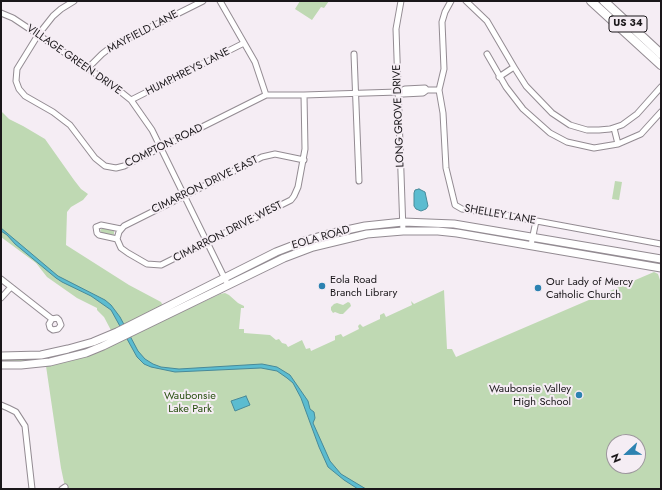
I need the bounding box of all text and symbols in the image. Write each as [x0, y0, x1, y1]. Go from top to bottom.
street label: MAYFIELD LANE [105, 8, 181, 56]
road number: US 34 [609, 16, 647, 32]
street label: VILLAGE GREEN DRIVE [24, 22, 124, 98]
street label: HUMPHREYS LANE [144, 45, 232, 99]
street label: LONG GROVE DRIVE [391, 64, 407, 168]
street label: COMPTON ROAD [123, 121, 205, 171]
street label: CIMARRON DRIVE EAST [150, 154, 260, 216]
street label: CIMARRON DRIVE WEST [171, 199, 285, 265]
street label: SHELLEY LANE [463, 202, 537, 228]
street label: EOLA ROAD [290, 223, 352, 253]
place label: Eola Road Branch Library [330, 273, 397, 299]
place label: Our Lady of Mercy Catholic Church [546, 275, 633, 301]
marker: Eola Road Branch Library [317, 281, 327, 291]
marker: Our Lady of Mercy Catholic Church [533, 283, 543, 293]
place label: Waubonsie Valley High School [489, 382, 571, 408]
park label: Waubonsie Lake Park [164, 389, 216, 415]
marker: Waubonsie Valley High School [574, 390, 584, 400]
north arrow [606, 434, 646, 474]
text: N [607, 451, 625, 465]

